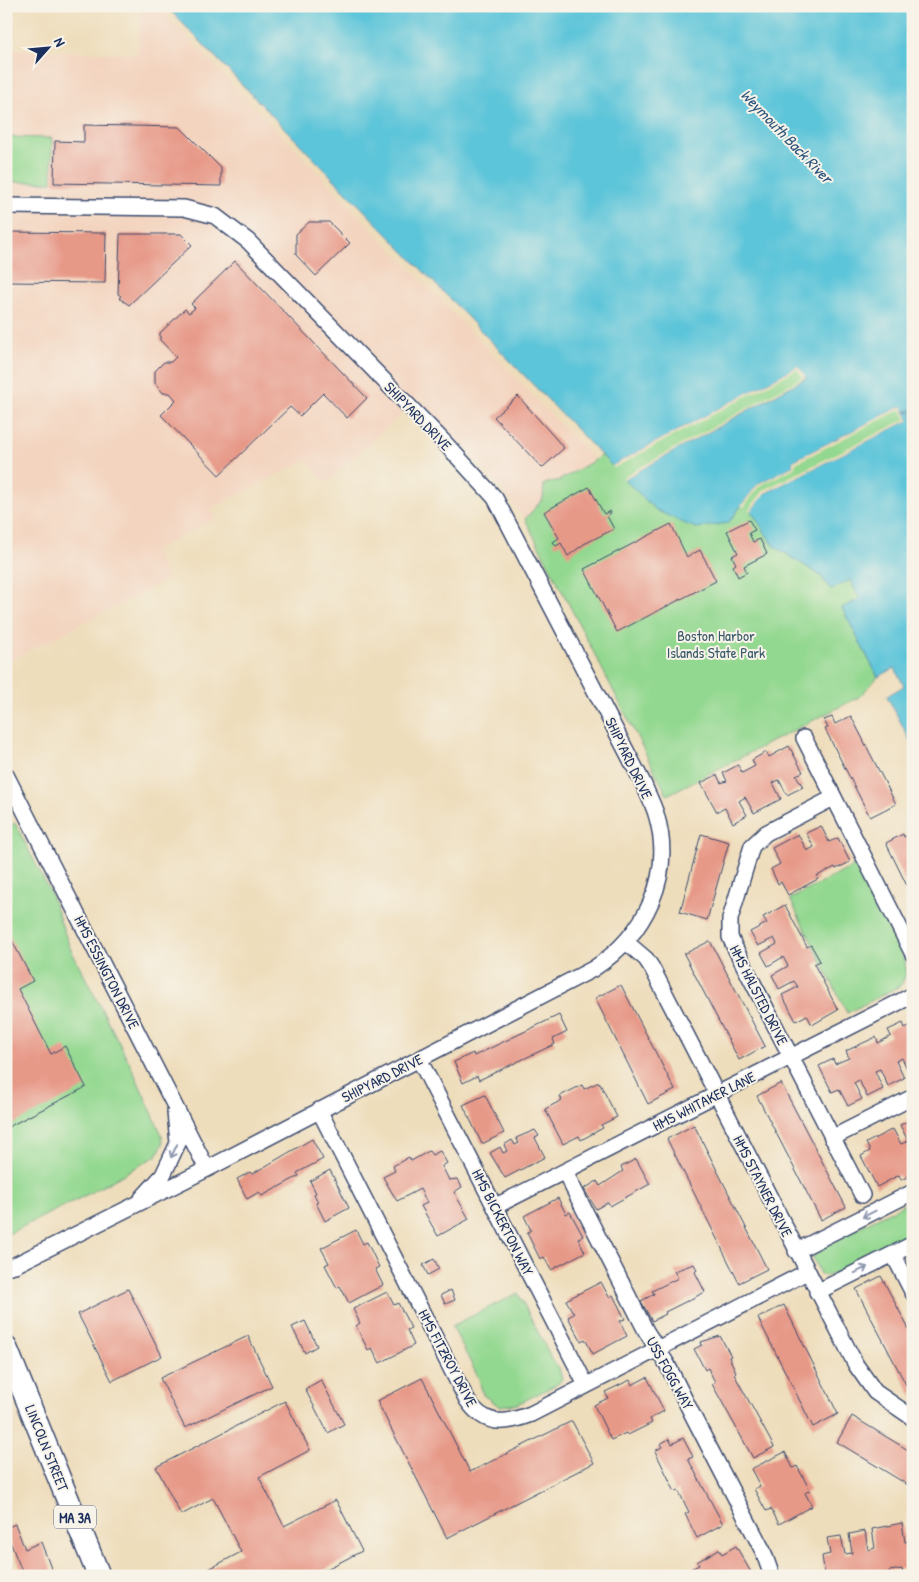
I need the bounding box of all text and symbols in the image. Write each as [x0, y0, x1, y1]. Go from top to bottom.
north arrow [22, 22, 72, 72]
text: N [50, 34, 70, 50]
water label: Weymouth Back River [736, 84, 839, 189]
street label: SHIPYARD DRIVE [380, 377, 457, 455]
park label: Boston Harbor Islands State Park [667, 625, 765, 663]
street label: SHIPYARD DRIVE [600, 714, 658, 803]
street label: HMS ESSINGTON DRIVE [69, 912, 145, 1033]
street label: HMS HALSTED DRIVE [725, 941, 793, 1049]
street label: SHIPYARD DRIVE [338, 1048, 427, 1107]
street label: HMS WHITAKER LANE [649, 1066, 759, 1136]
street label: HMS STAYNER DRIVE [728, 1132, 798, 1241]
one-way arrow [169, 1143, 178, 1158]
street label: HMS BICKERTON WAY [467, 1165, 539, 1279]
one-way arrow [862, 1210, 877, 1219]
one-way arrow [853, 1265, 868, 1275]
street label: HMS FITZROY DRIVE [413, 1305, 483, 1411]
street label: USS FOGG WAY [641, 1333, 699, 1414]
street label: LINCOLN STREET [20, 1402, 74, 1495]
road number: MA 3A [54, 1505, 96, 1528]

